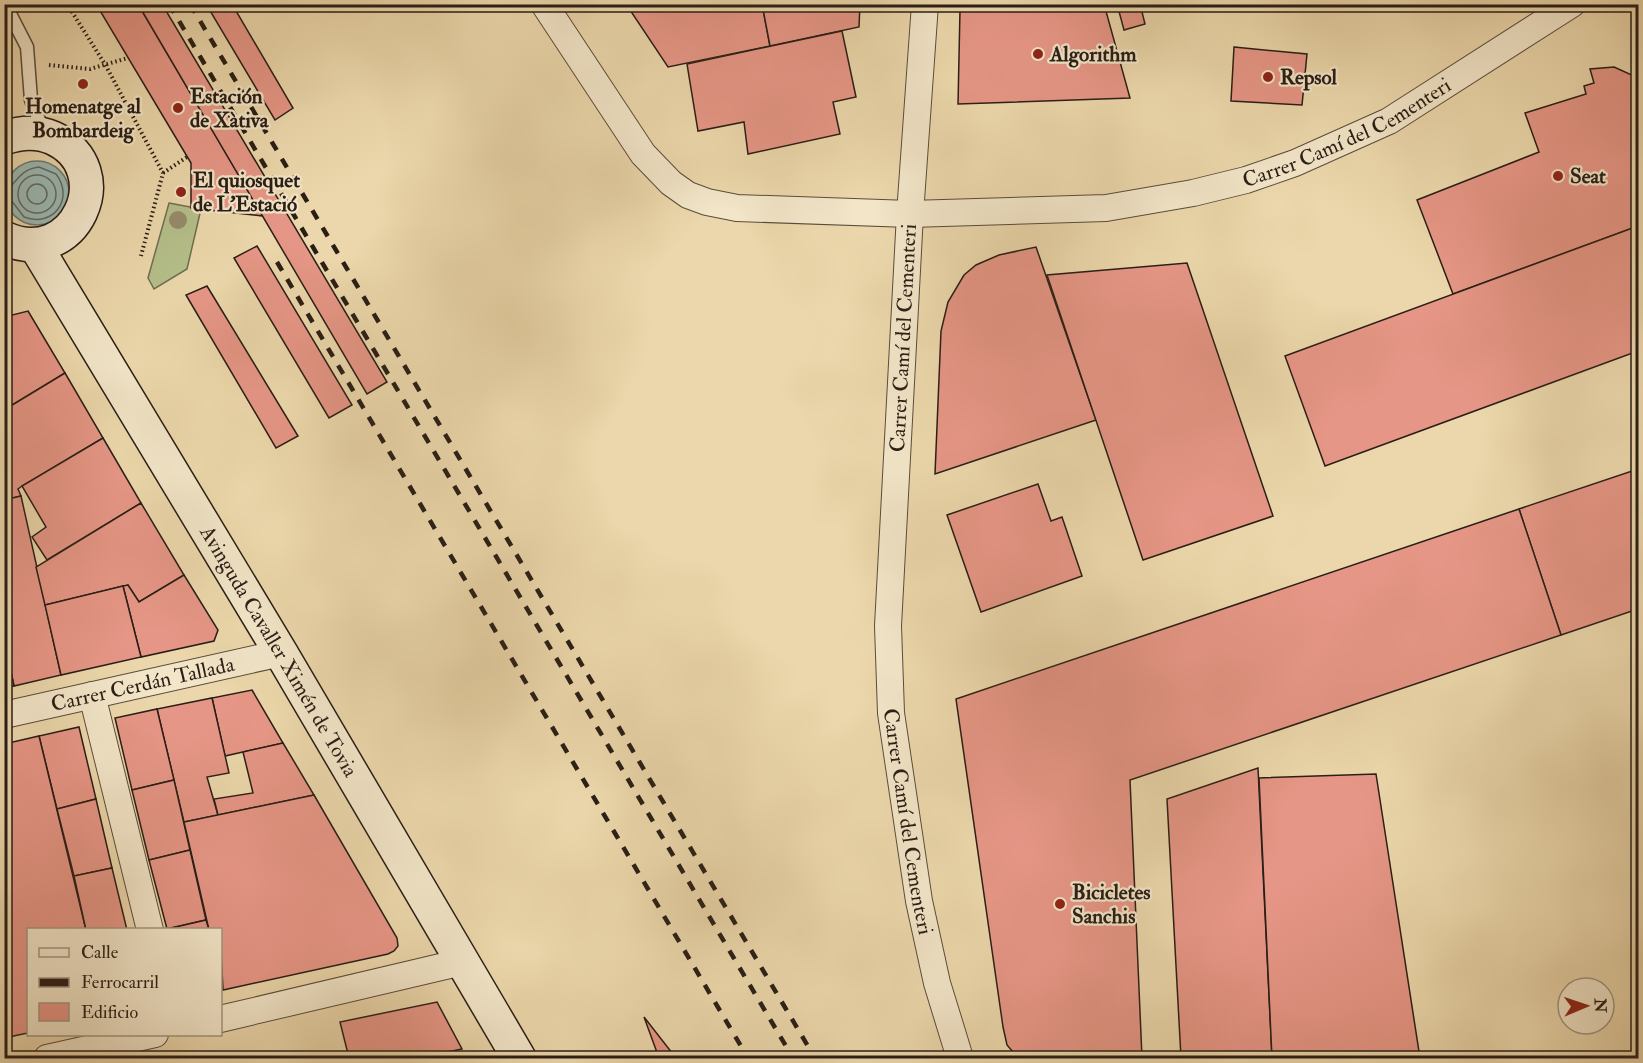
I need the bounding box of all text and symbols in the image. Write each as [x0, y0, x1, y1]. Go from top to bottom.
place label: Algorithm [1049, 41, 1137, 68]
marker: Algorithm [1031, 47, 1045, 61]
place label: Repsol [1280, 64, 1337, 91]
marker: Repsol [1261, 70, 1275, 84]
street label: Carrer Camí del Cementeri [1239, 72, 1457, 194]
marker: Homenatge al Bombardeig [76, 77, 90, 91]
place label: Estación de Xàtiva [190, 83, 270, 134]
place label: Homenatge al Bombardeig [25, 93, 142, 144]
marker: Estación de Xàtiva [171, 101, 185, 115]
place label: Seat [1570, 163, 1606, 190]
place label: El quiosquet de L'Estació [193, 167, 300, 218]
marker: Seat [1551, 169, 1565, 183]
marker: El quiosquet de L'Estació [174, 185, 188, 199]
street label: Carrer Camí del Cementeri [884, 223, 923, 453]
street label: Avinguda Cavaller Ximén de Tovia [193, 520, 364, 782]
street label: Carrer Cerdán Tallada [48, 651, 237, 718]
street label: Carrer Camí del Cementeri [876, 707, 939, 938]
place label: Bicicletes Sanchis [1072, 879, 1150, 930]
marker: Bicicletes Sanchis [1053, 897, 1067, 911]
legend [27, 928, 222, 1036]
text: Calle [81, 941, 119, 964]
text: Ferrocarril [81, 971, 159, 994]
north arrow [1556, 976, 1616, 1036]
text: N [1590, 997, 1610, 1014]
text: Edificio [81, 1001, 138, 1024]

